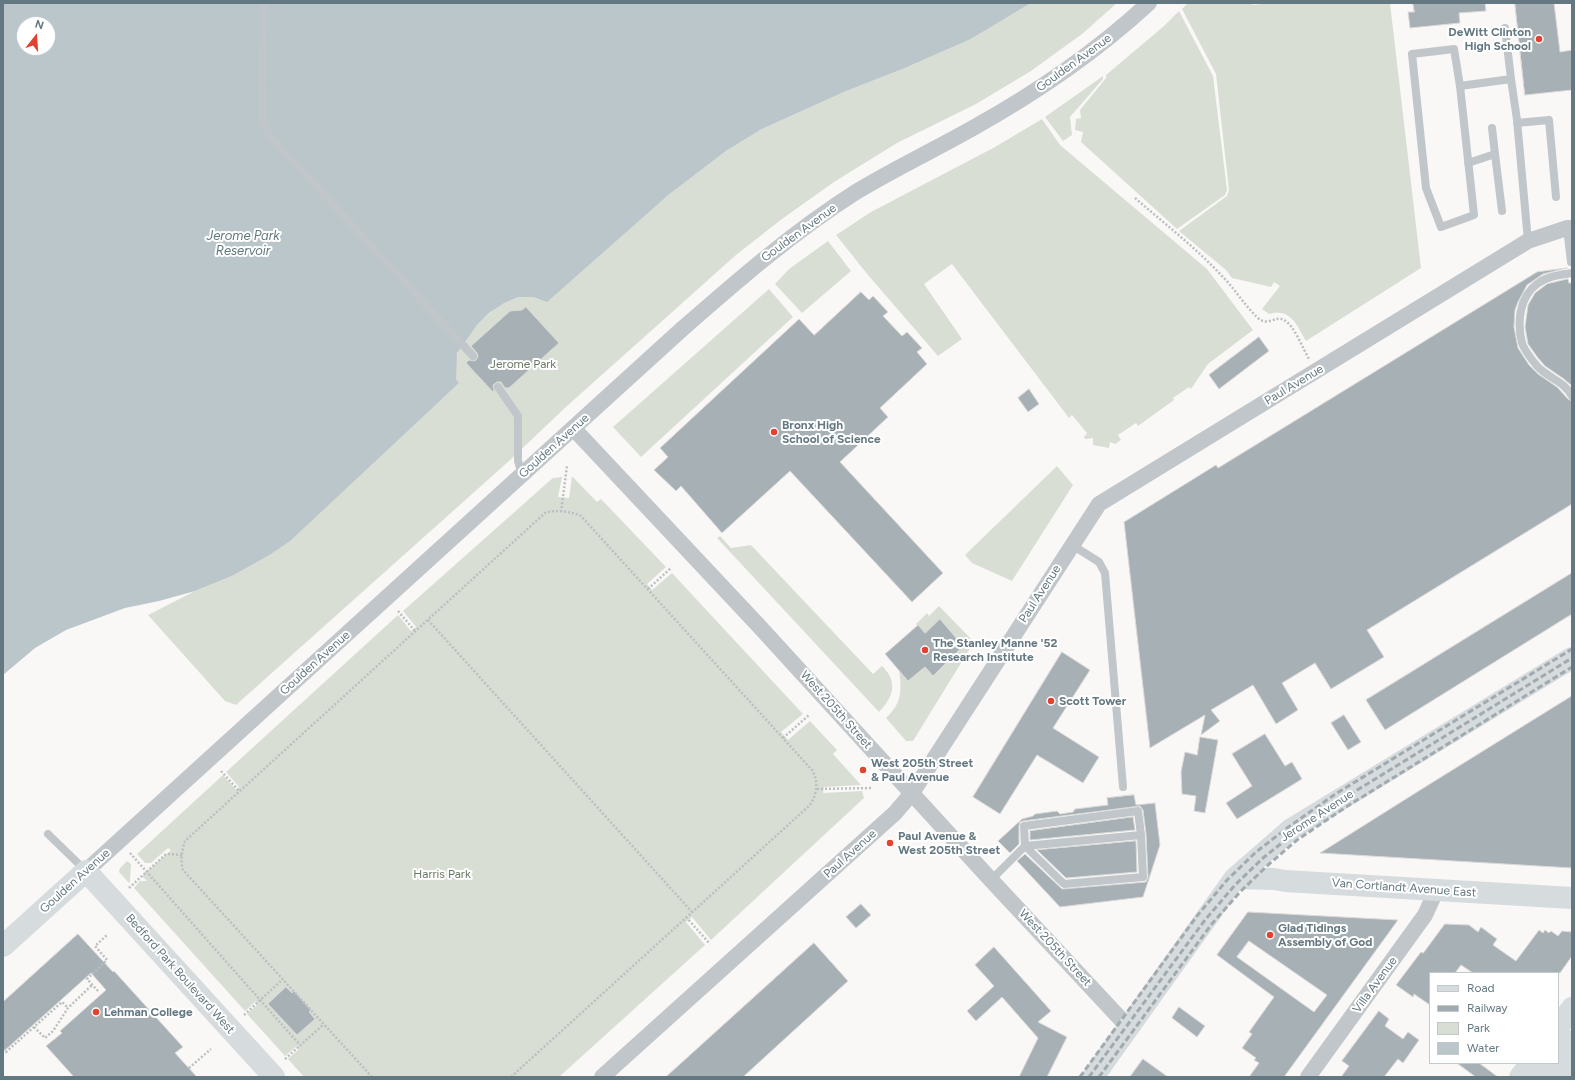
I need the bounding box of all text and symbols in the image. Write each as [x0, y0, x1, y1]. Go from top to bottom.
north arrow [16, 16, 56, 56]
text: N [33, 18, 45, 32]
place label: DeWitt Clinton High School [1448, 25, 1531, 53]
street label: Goulden Avenue [1034, 31, 1114, 95]
marker: DeWitt Clinton High School [1534, 34, 1544, 44]
street label: Goulden Avenue [759, 201, 839, 265]
water label: Jerome Park Reservoir [207, 228, 279, 259]
park label: Jerome Park [490, 357, 556, 371]
street label: Paul Avenue [1262, 362, 1326, 408]
street label: Goulden Avenue [516, 411, 592, 481]
place label: Bronx High School of Science [782, 418, 881, 446]
marker: Bronx High School of Science [769, 427, 779, 437]
street label: Paul Avenue [1016, 562, 1064, 626]
street label: Goulden Avenue [277, 628, 353, 698]
place label: The Stanley Manne '52 Research Institute [933, 636, 1057, 664]
marker: The Stanley Manne '52 Research Institute [920, 645, 930, 655]
street label: West 205th Street [797, 668, 875, 752]
place label: Scott Tower [1059, 694, 1126, 708]
marker: Scott Tower [1046, 696, 1056, 706]
place label: West 205th Street & Paul Avenue [871, 756, 973, 784]
marker: West 205th Street & Paul Avenue [858, 765, 868, 775]
street label: Jerome Avenue [1278, 787, 1356, 845]
street label: Paul Avenue [821, 827, 879, 881]
place label: Paul Avenue & West 205th Street [898, 829, 1000, 857]
marker: Paul Avenue & West 205th Street [885, 838, 895, 848]
street label: Goulden Avenue [37, 846, 113, 916]
park label: Harris Park [413, 867, 471, 881]
street label: Van Cortlandt Avenue East [1331, 876, 1477, 900]
street label: West 205th Street [1016, 907, 1094, 989]
street label: Bedford Park Boulevard West [122, 911, 238, 1037]
place label: Glad Tidings Assembly of God [1278, 921, 1372, 949]
marker: Glad Tidings Assembly of God [1265, 930, 1275, 940]
street label: Villa Avenue [1350, 954, 1400, 1016]
legend [1429, 972, 1559, 1064]
text: Road [1467, 981, 1495, 995]
text: Railway [1467, 1001, 1508, 1015]
place label: Lehman College [104, 1005, 193, 1019]
marker: Lehman College [91, 1007, 101, 1017]
text: Park [1467, 1021, 1490, 1035]
text: Water [1467, 1041, 1499, 1055]

